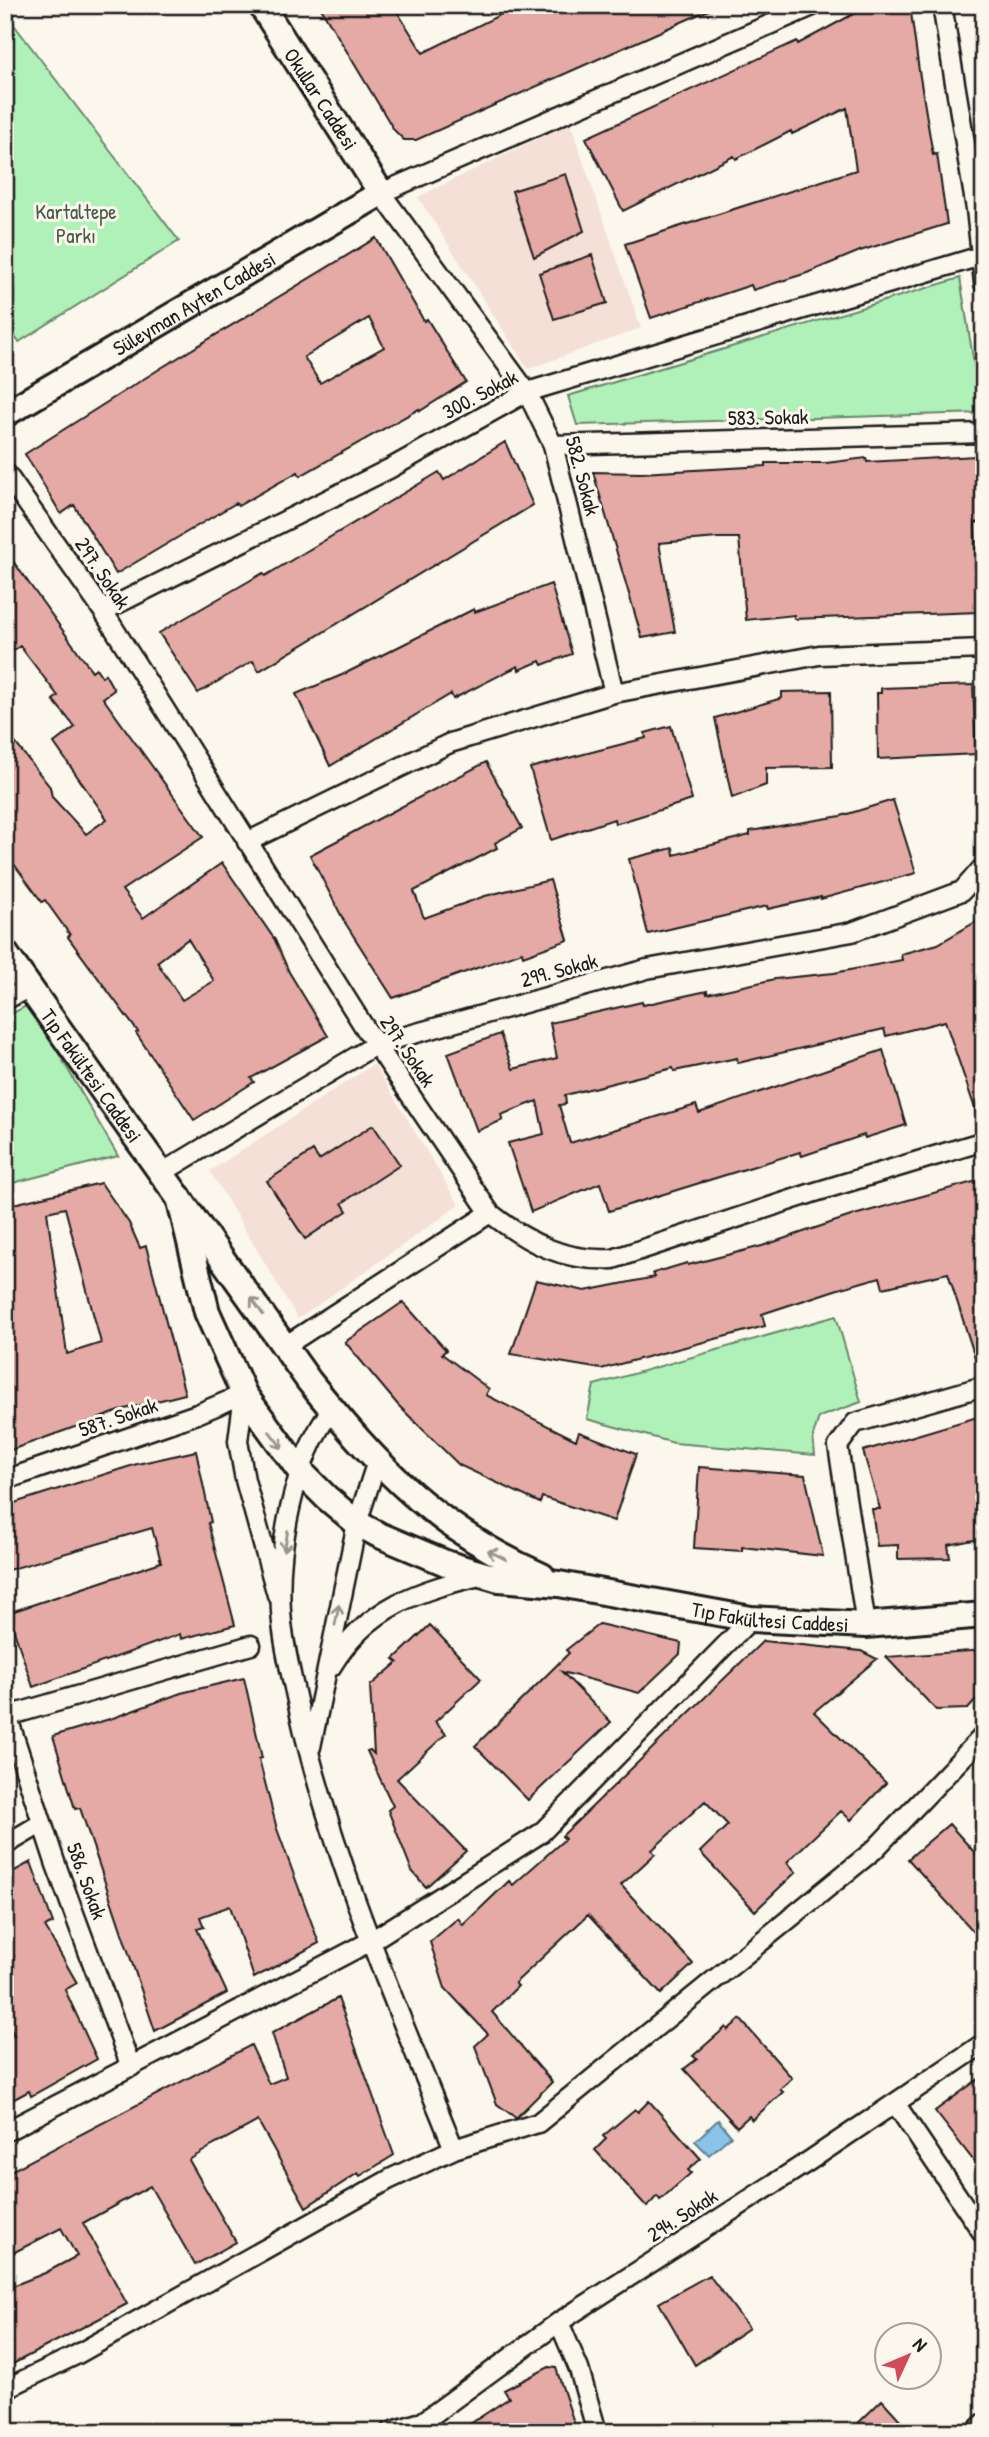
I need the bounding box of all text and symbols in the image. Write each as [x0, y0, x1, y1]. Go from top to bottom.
street label: Okullar Caddesi [277, 42, 365, 156]
park label: Kartaltepe Parkı [35, 197, 117, 250]
street label: Süleyman Ayten Caddesi [107, 244, 281, 362]
street label: 300. Sokak [437, 362, 523, 426]
street label: 583. Sokak [728, 402, 809, 432]
street label: 582. Sokak [559, 433, 608, 519]
street label: 297. Sokak [68, 531, 138, 615]
street label: 299. Sokak [517, 946, 601, 994]
street label: Tıp Fakültesi Caddesi [34, 1003, 149, 1148]
street label: 297. Sokak [373, 1009, 443, 1093]
one-way arrow [249, 1298, 264, 1316]
street label: 587. Sokak [75, 1390, 161, 1444]
one-way arrow [268, 1431, 283, 1449]
one-way arrow [279, 1529, 293, 1552]
one-way arrow [488, 1548, 508, 1562]
street label: Tıp Fakültesi Caddesi [689, 1594, 849, 1639]
one-way arrow [331, 1604, 344, 1627]
street label: 586. Sokak [60, 1839, 114, 1924]
street label: 294. Sokak [641, 2181, 723, 2249]
north arrow [874, 2322, 944, 2392]
text: N [907, 2332, 933, 2357]

